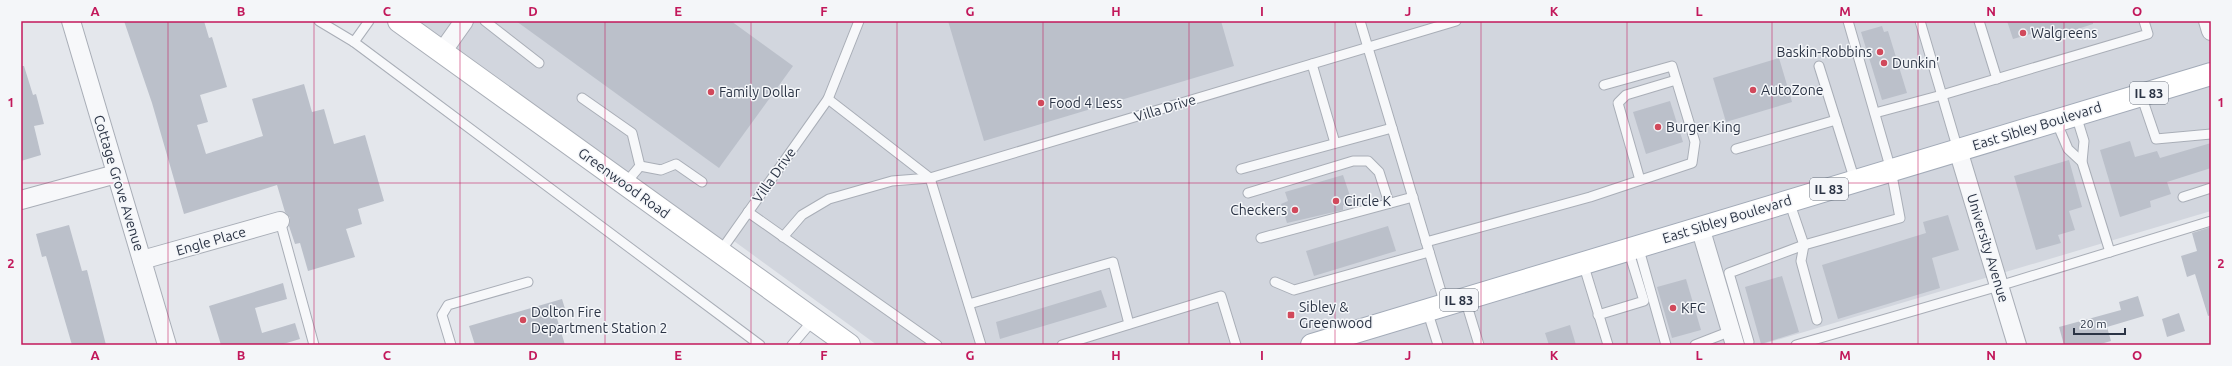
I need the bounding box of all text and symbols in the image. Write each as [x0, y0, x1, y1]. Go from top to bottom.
text: A [90, 4, 100, 18]
text: B [237, 4, 246, 18]
text: C [383, 4, 392, 18]
text: D [528, 4, 538, 18]
text: E [674, 4, 682, 18]
text: F [820, 4, 828, 18]
text: G [966, 4, 975, 18]
text: H [1111, 4, 1121, 18]
text: I [1260, 4, 1264, 18]
text: J [1405, 4, 1411, 18]
text: K [1550, 4, 1559, 18]
text: L [1695, 4, 1703, 18]
text: M [1839, 4, 1851, 18]
text: N [1986, 4, 1996, 18]
text: O [2132, 4, 2142, 18]
place label: Walgreens [2031, 25, 2097, 41]
marker: Walgreens [2018, 28, 2028, 38]
place label: Baskin-Robbins [1777, 44, 1872, 60]
marker: Baskin-Robbins [1875, 47, 1885, 57]
place label: Dunkin' [1892, 55, 1939, 71]
marker: Dunkin' [1879, 58, 1889, 68]
place label: AutoZone [1761, 82, 1823, 98]
road number: IL 83 [2130, 82, 2168, 104]
place label: Family Dollar [719, 84, 801, 100]
marker: AutoZone [1748, 85, 1758, 95]
marker: Family Dollar [706, 87, 716, 97]
street label: Villa Drive [1132, 91, 1198, 125]
text: 1 [7, 95, 15, 109]
place label: Food 4 Less [1049, 95, 1122, 111]
text: 1 [2217, 95, 2225, 109]
marker: Food 4 Less [1036, 98, 1046, 108]
street label: East Sibley Boulevard [1971, 99, 2103, 153]
street label: Cottage Grove Avenue [91, 113, 147, 253]
place label: Burger King [1666, 119, 1741, 135]
marker: Burger King [1653, 122, 1663, 132]
street label: Villa Drive [749, 144, 799, 206]
street label: Greenwood Road [575, 145, 673, 221]
road number: IL 83 [1810, 178, 1848, 200]
street label: East Sibley Boulevard [1661, 192, 1793, 246]
street label: University Avenue [1964, 192, 2012, 304]
place label: Circle K [1344, 193, 1391, 209]
marker: Circle K [1331, 196, 1341, 206]
place label: Checkers [1230, 202, 1287, 218]
marker: Checkers [1290, 205, 1300, 215]
street label: Engle Place [174, 223, 248, 259]
text: 2 [7, 256, 15, 270]
text: 2 [2217, 256, 2225, 270]
road number: IL 83 [1440, 289, 1478, 311]
place label: Sibley & Greenwood [1299, 299, 1372, 331]
place label: KFC [1681, 300, 1706, 316]
marker: KFC [1668, 303, 1678, 313]
place label: Dolton Fire Department Station 2 [531, 304, 668, 336]
marker: Sibley & Greenwood [1286, 310, 1296, 320]
scale bar [2074, 310, 2125, 336]
marker: Dolton Fire Department Station 2 [518, 315, 528, 325]
text: 20 m [2080, 317, 2107, 330]
text: A [90, 348, 100, 362]
text: B [237, 348, 246, 362]
text: C [383, 348, 392, 362]
text: D [528, 348, 538, 362]
text: E [674, 348, 682, 362]
text: F [820, 348, 828, 362]
text: G [966, 348, 975, 362]
text: H [1111, 348, 1121, 362]
text: I [1260, 348, 1264, 362]
text: J [1405, 348, 1411, 362]
text: K [1550, 348, 1559, 362]
text: L [1695, 348, 1703, 362]
text: M [1839, 348, 1851, 362]
text: N [1986, 348, 1996, 362]
text: O [2132, 348, 2142, 362]

